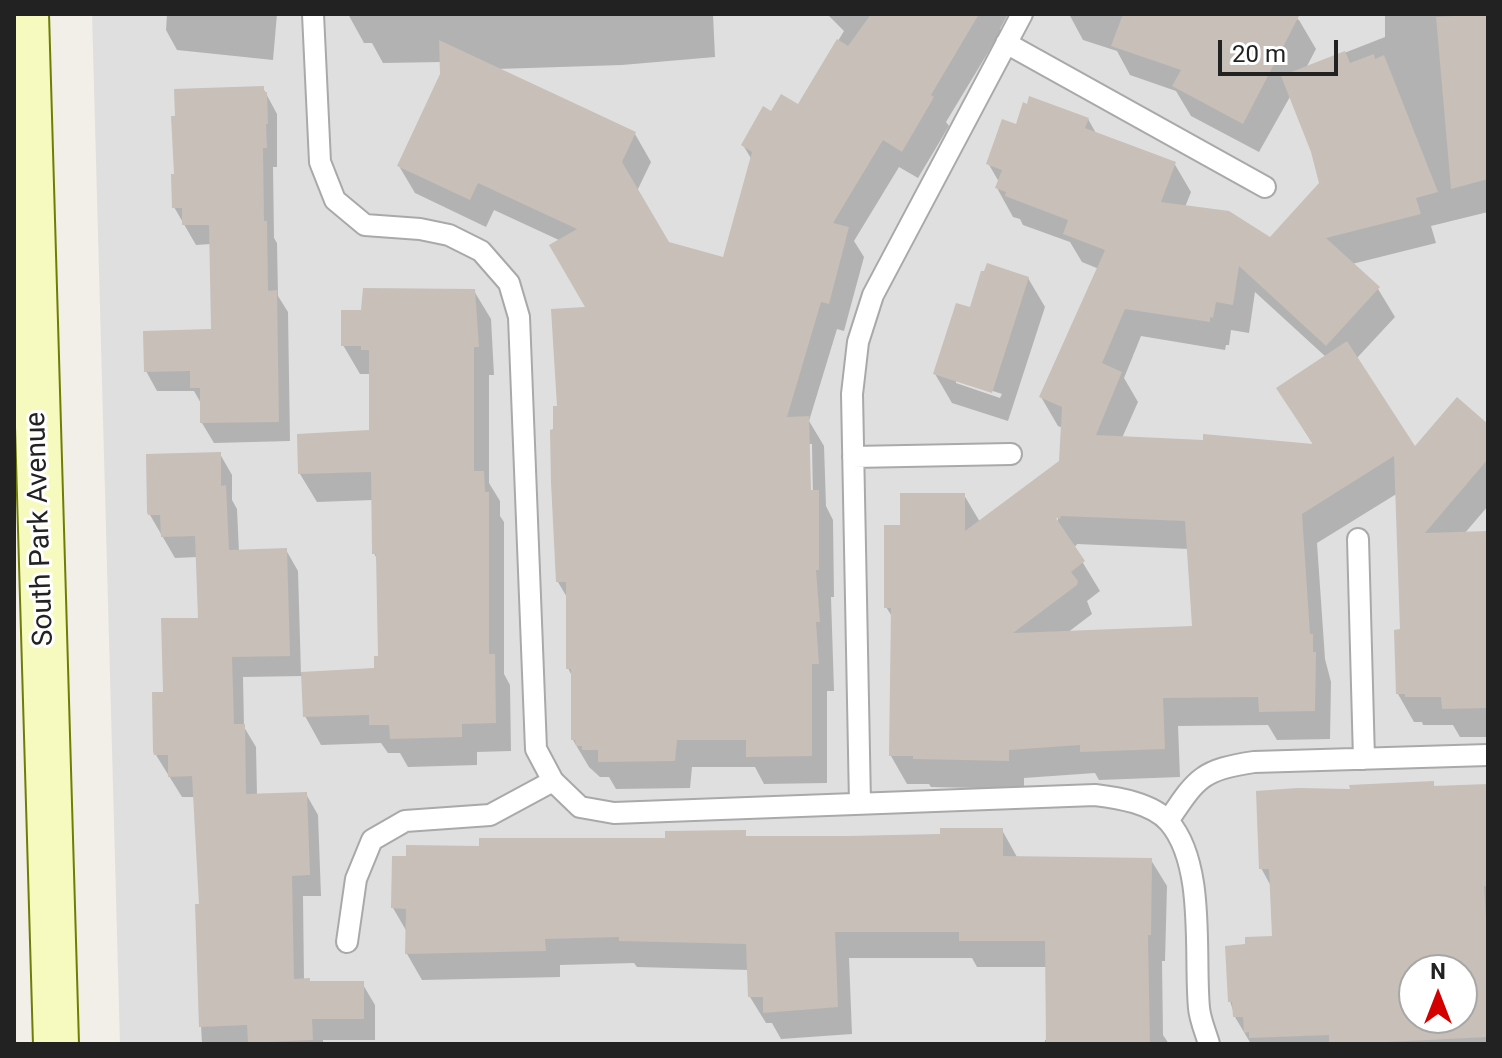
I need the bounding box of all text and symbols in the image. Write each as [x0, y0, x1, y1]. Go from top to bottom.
scale bar [1222, 24, 1342, 74]
text: 20 m [1232, 40, 1286, 68]
street label: South Park Avenue [20, 411, 62, 647]
north arrow [1398, 954, 1478, 1034]
text: N [1430, 959, 1446, 984]

